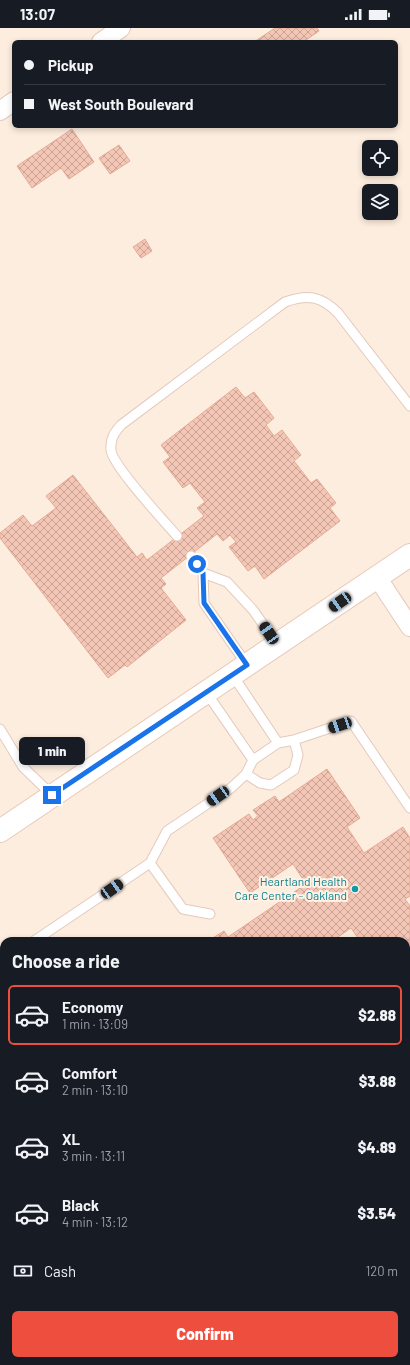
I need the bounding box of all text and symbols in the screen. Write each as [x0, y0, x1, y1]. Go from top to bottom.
text: 13:07 [20, 5, 55, 23]
text: Pickup [48, 56, 94, 74]
text: West South Boulevard [48, 95, 194, 113]
map controls [362, 140, 398, 220]
button: locate [362, 140, 398, 176]
button: layers [362, 184, 398, 220]
route start [188, 555, 206, 573]
car [327, 590, 353, 614]
car [257, 620, 281, 646]
car [327, 716, 353, 734]
callout: 1 min [19, 737, 85, 765]
text: 1 min [38, 743, 66, 759]
car [205, 784, 231, 808]
route end [43, 786, 61, 804]
place label: Heartland Health Care Center - Oakland [235, 874, 347, 902]
car [99, 877, 125, 901]
marker: Heartland Health Care Center - Oakland [350, 884, 360, 894]
text: Choose a ride [12, 950, 120, 972]
icon: car [14, 997, 50, 1033]
text: Economy [62, 998, 123, 1016]
text: $2.88 [358, 1006, 396, 1024]
text: 1 min · 13:09 [62, 1016, 128, 1032]
icon: car [14, 1063, 50, 1099]
text: Comfort [62, 1064, 117, 1082]
text: $3.88 [359, 1072, 396, 1090]
text: 2 min · 13:10 [62, 1082, 128, 1098]
icon: car [14, 1129, 50, 1165]
text: XL [62, 1130, 80, 1148]
text: $4.89 [358, 1138, 396, 1156]
text: 3 min · 13:11 [62, 1148, 125, 1164]
icon: car [14, 1195, 50, 1231]
text: Black [62, 1196, 99, 1214]
text: $3.54 [358, 1204, 396, 1222]
text: 4 min · 13:12 [62, 1214, 128, 1230]
icon: cash [12, 1260, 34, 1282]
text: Cash [44, 1262, 76, 1280]
text: 120 m [366, 1263, 398, 1279]
button: Confirm [12, 1311, 398, 1357]

